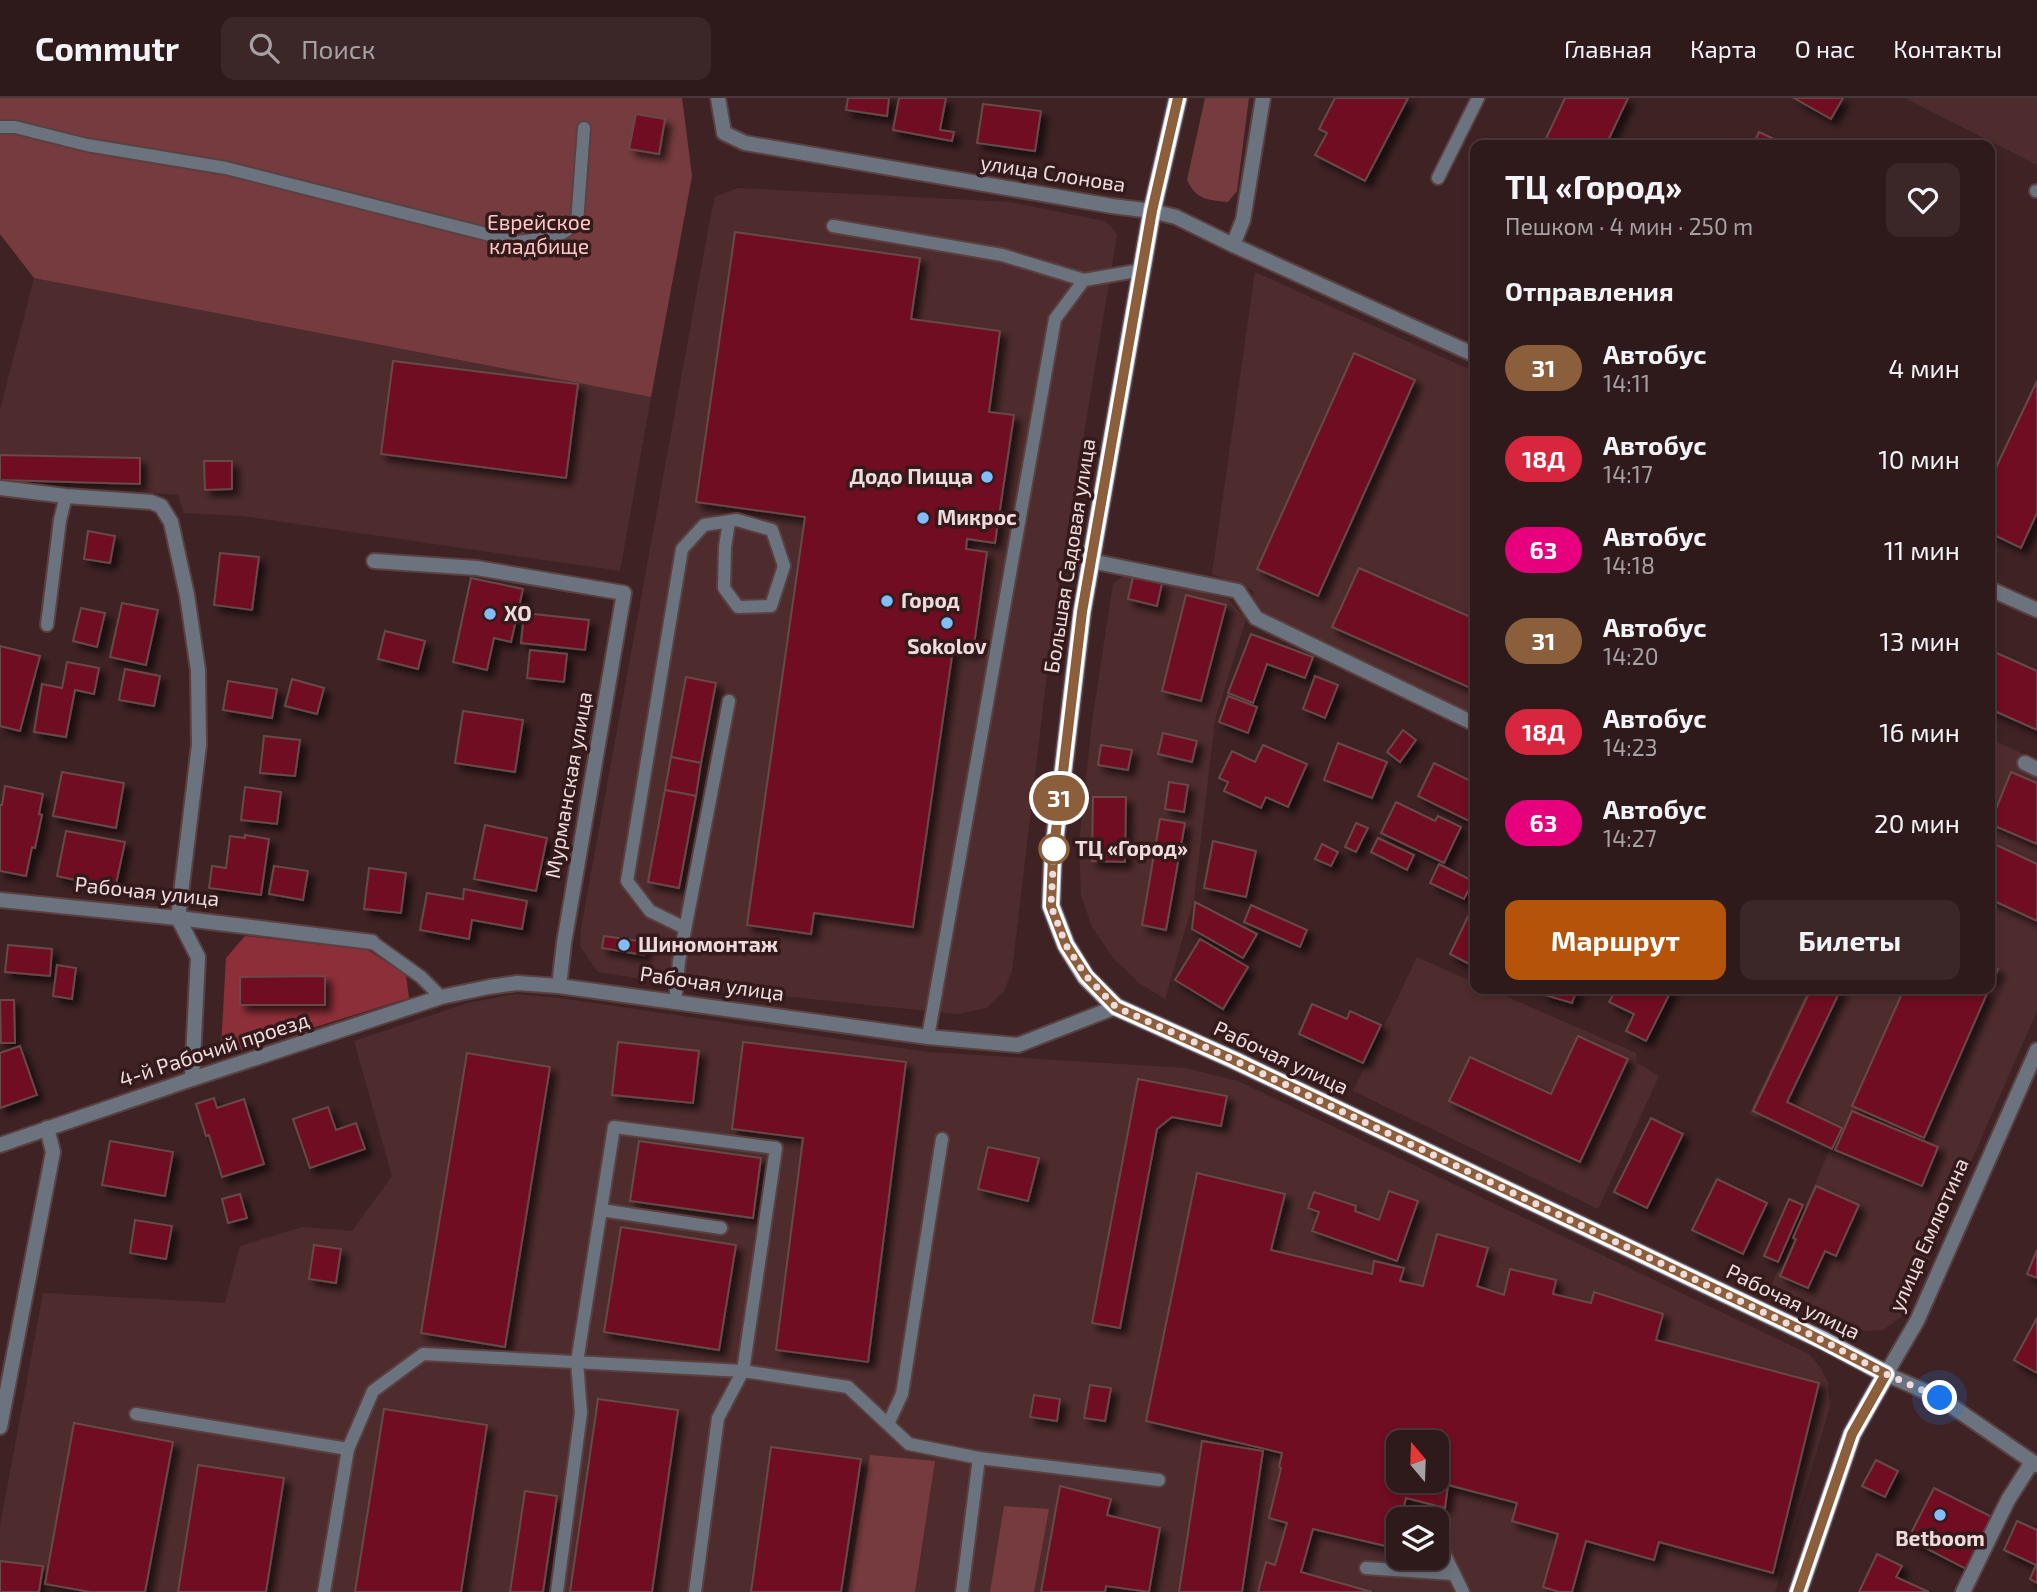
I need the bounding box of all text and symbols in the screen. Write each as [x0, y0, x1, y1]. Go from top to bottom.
search box [221, 17, 711, 80]
text: Commutr [35, 28, 179, 68]
icon: search [245, 29, 283, 67]
text: Поиск [301, 33, 375, 64]
text: Главная [1564, 34, 1652, 63]
text: Карта [1690, 34, 1757, 63]
text: О нас [1795, 34, 1855, 63]
text: Контакты [1893, 34, 2002, 63]
street label: улица Слонова [979, 149, 1128, 197]
button: heart [1886, 163, 1960, 237]
text: ТЦ «Город» [1505, 166, 1682, 206]
park label: Еврейское кладбище [487, 209, 591, 258]
text: Пешком · 4 мин · 250 m [1505, 212, 1753, 240]
text: Отправления [1505, 275, 1674, 306]
text: Автобус [1603, 338, 1706, 369]
text: 4 мин [1888, 352, 1960, 383]
text: 31 [1532, 353, 1555, 382]
text: 14:11 [1603, 369, 1650, 397]
text: Автобус [1603, 429, 1706, 460]
street label: Большая Садовая улица [1038, 437, 1100, 675]
text: 10 мин [1878, 443, 1960, 474]
text: 18Д [1522, 444, 1565, 473]
text: 14:17 [1603, 460, 1653, 488]
place label: Додо Пицца [849, 463, 973, 488]
marker: Додо Пицца [979, 469, 995, 485]
place label: Микрос [937, 504, 1017, 529]
marker: Микрос [915, 510, 931, 526]
text: Автобус [1603, 520, 1706, 551]
text: 11 мин [1884, 534, 1960, 565]
text: 63 [1530, 535, 1557, 564]
text: 14:18 [1603, 551, 1655, 579]
place label: Город [901, 587, 960, 612]
marker: Город [879, 593, 895, 609]
place label: ХО [504, 600, 532, 625]
marker: ХО [482, 606, 498, 622]
text: Автобус [1603, 611, 1706, 642]
marker: Sokolov [939, 615, 955, 631]
text: 13 мин [1880, 625, 1960, 656]
text: 31 [1532, 626, 1555, 655]
place label: Sokolov [907, 633, 987, 658]
text: 14:20 [1603, 642, 1659, 670]
street label: Мурманская улица [539, 689, 597, 880]
text: Автобус [1603, 702, 1706, 733]
text: 16 мин [1879, 716, 1960, 747]
text: 18Д [1522, 717, 1565, 746]
text: 14:23 [1603, 733, 1657, 761]
line badge: 31 [1028, 775, 1090, 821]
text: 31 [1047, 783, 1071, 812]
text: Автобус [1603, 793, 1706, 824]
text: 20 мин [1874, 807, 1960, 838]
text: 63 [1530, 808, 1557, 837]
text: 14:27 [1603, 824, 1656, 852]
marker: ТЦ «Город» [1039, 834, 1069, 864]
place label: ТЦ «Город» [1075, 835, 1188, 860]
street label: Рабочая улица [73, 870, 221, 912]
button: Маршрут [1505, 900, 1726, 980]
button: Билеты [1740, 900, 1960, 980]
place label: Шиномонтаж [638, 931, 778, 956]
marker: Шиномонтаж [616, 937, 632, 953]
street label: Рабочая улица [638, 960, 786, 1006]
street label: 4-й Рабочий проезд [115, 1006, 312, 1091]
street label: Рабочая улица [1210, 1015, 1353, 1100]
street label: улица Емлютина [1883, 1154, 1974, 1316]
street label: Рабочая улица [1722, 1258, 1865, 1345]
your location [1922, 1380, 1957, 1415]
north arrow [1386, 1430, 1449, 1493]
map controls [1386, 1430, 1449, 1570]
button: layers [1386, 1507, 1449, 1570]
marker: Betboom [1932, 1507, 1948, 1523]
place label: Betboom [1895, 1525, 1985, 1550]

